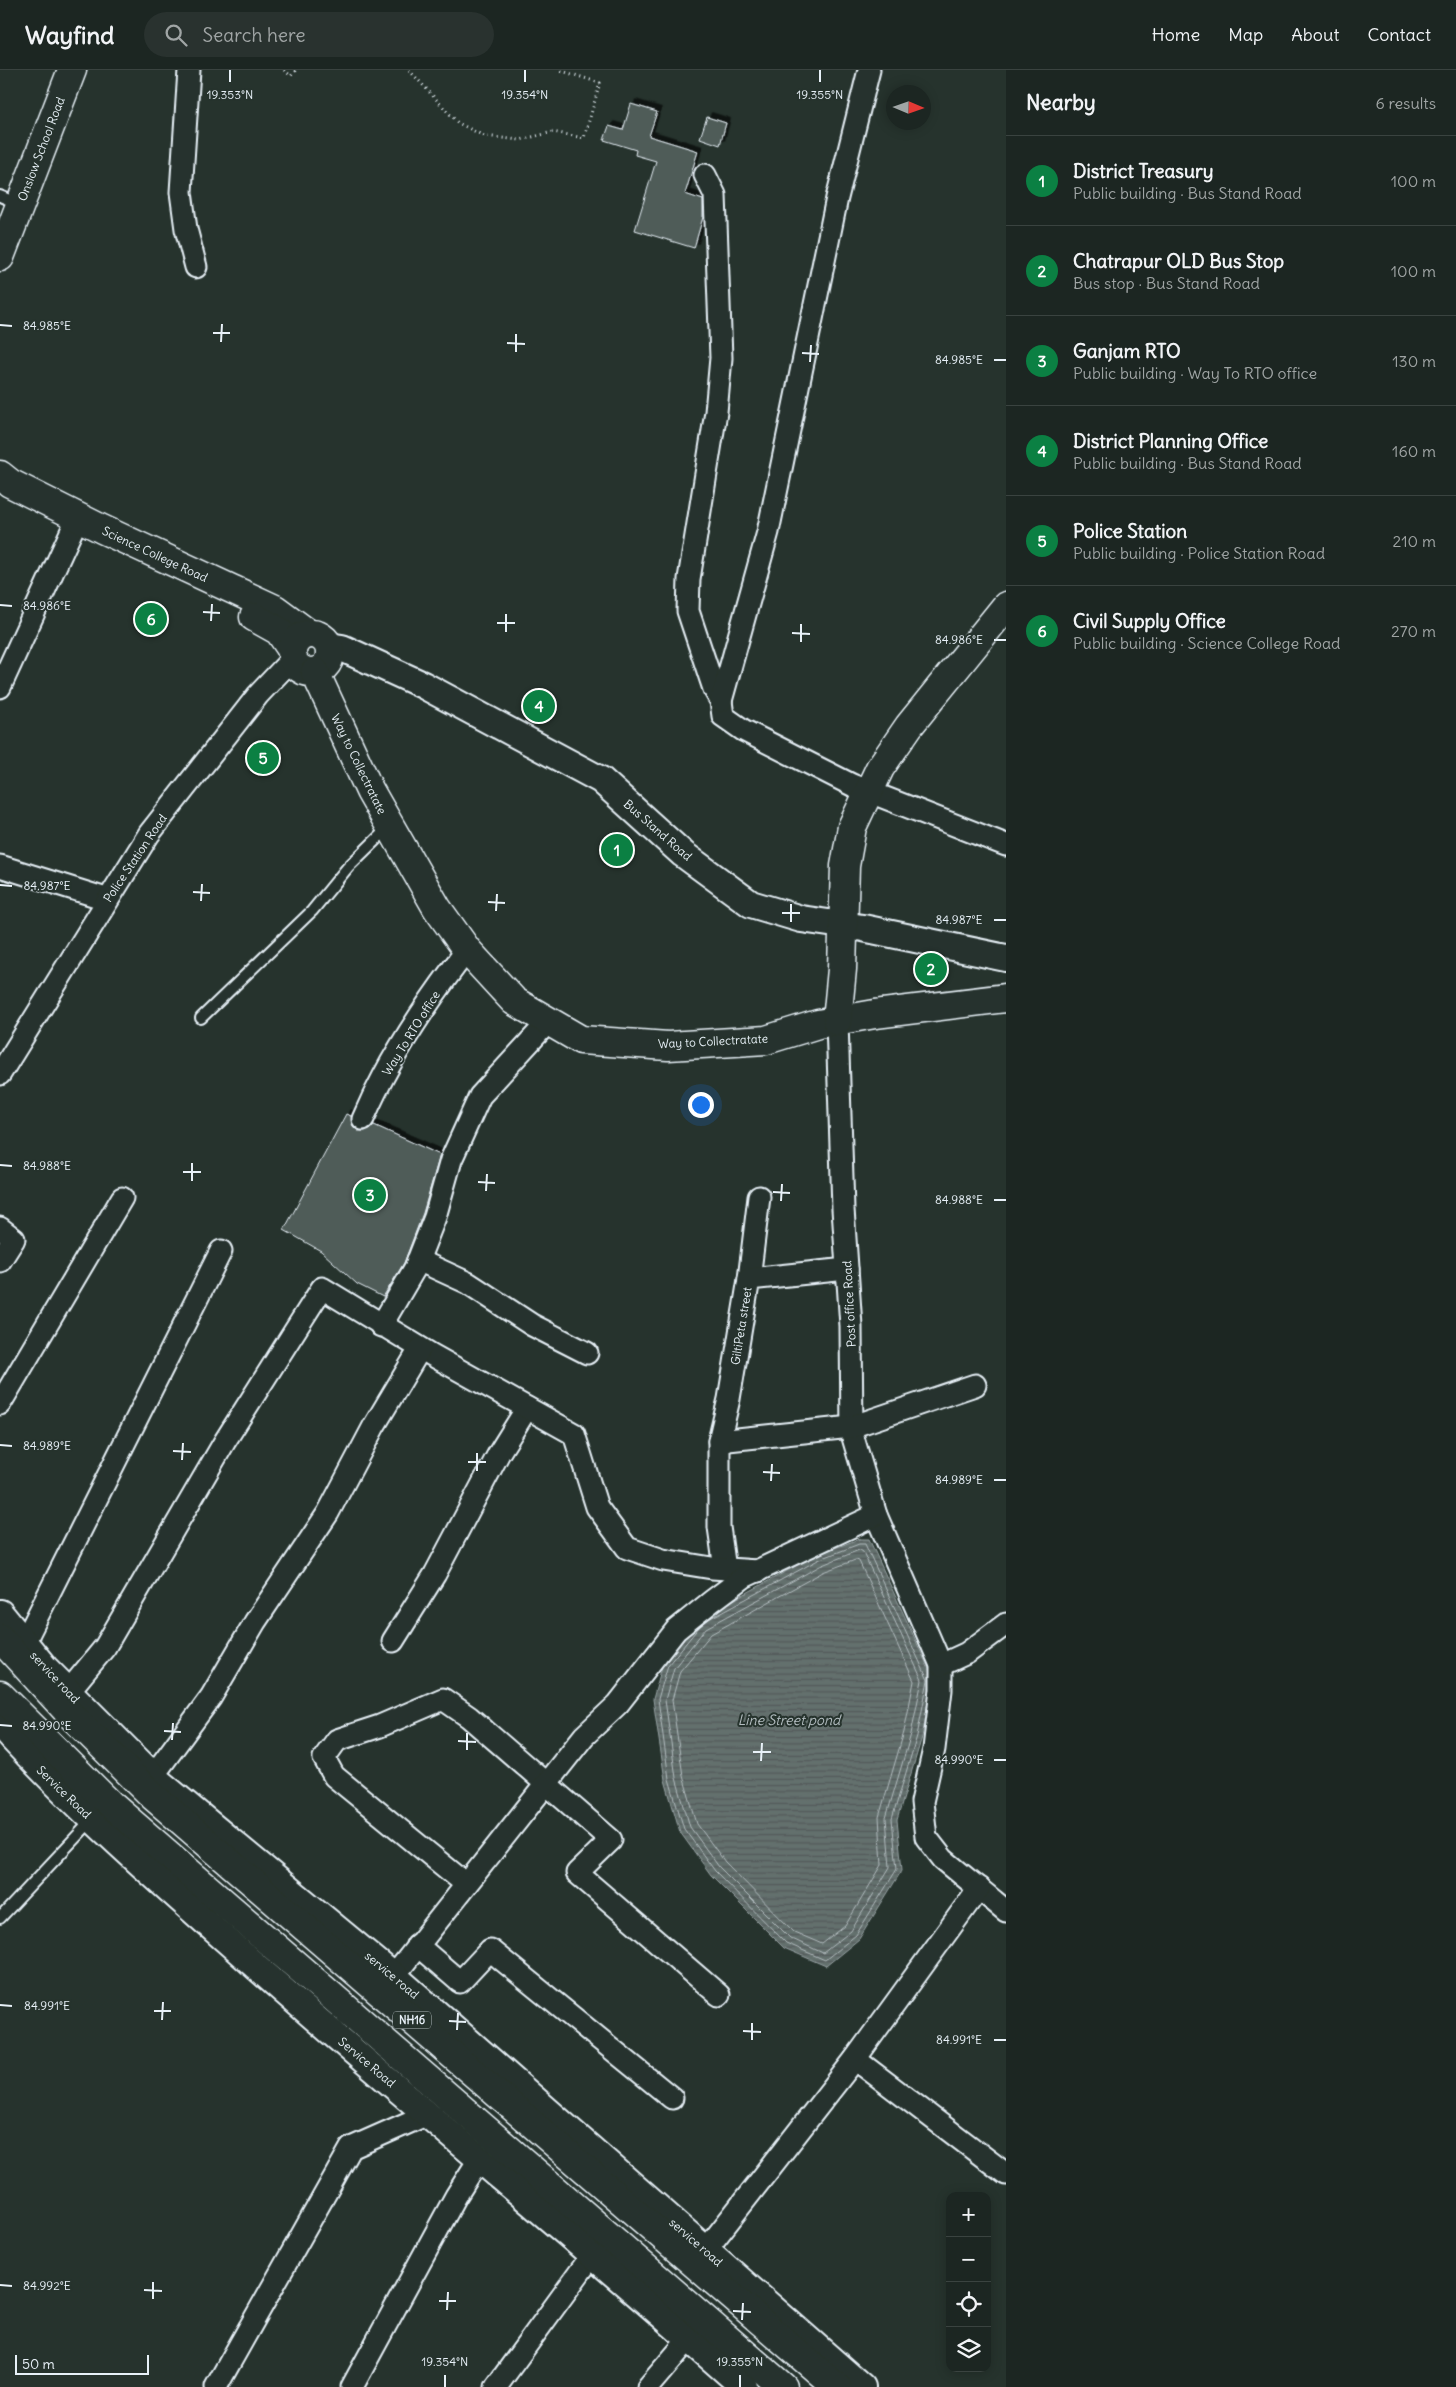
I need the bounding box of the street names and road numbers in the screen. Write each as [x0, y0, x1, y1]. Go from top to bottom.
street label: Onslow School Road [14, 95, 68, 203]
street label: Science College Road [100, 523, 210, 585]
street label: Way to Collectratate [328, 711, 390, 817]
street label: Bus Stand Road [621, 796, 695, 864]
street label: Police Station Road [100, 811, 170, 905]
street label: Way To RTO office [379, 988, 443, 1078]
street label: Way to Collectratate [658, 1031, 768, 1051]
street label: Post office Road [839, 1260, 859, 1348]
street label: GiltiPeta street [727, 1286, 755, 1366]
street label: service road [27, 1648, 83, 1706]
street label: Service Road [34, 1762, 94, 1822]
street label: service road [362, 1948, 422, 2002]
road number: NH16 [393, 2012, 431, 2028]
street label: Service Road [335, 2034, 399, 2090]
street label: service road [666, 2215, 726, 2269]

